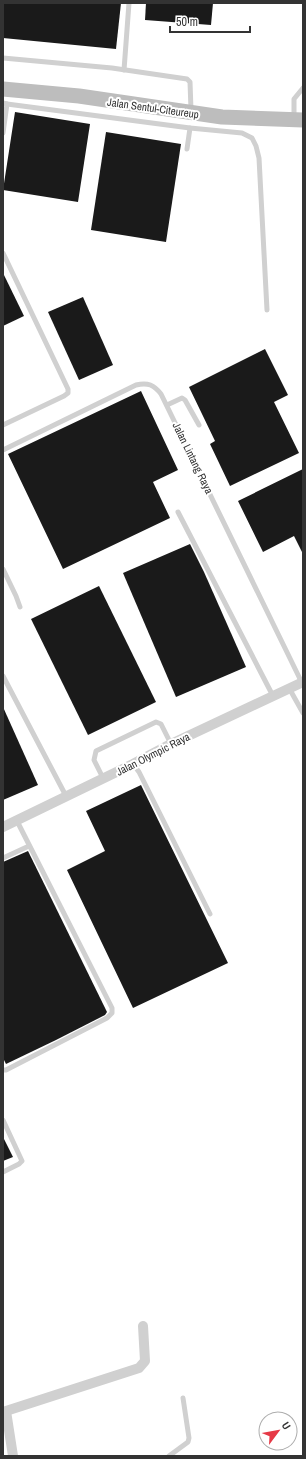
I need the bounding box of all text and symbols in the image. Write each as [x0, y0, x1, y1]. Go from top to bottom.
scale bar [170, 8, 250, 34]
text: 50 m [176, 14, 198, 30]
street label: Jalan Sentul-Citeureup [106, 95, 200, 121]
street label: Jalan Lintang Raya [170, 420, 216, 496]
street label: Jalan Olympic Raya [114, 729, 192, 779]
north arrow [258, 1411, 298, 1451]
text: U [279, 1419, 294, 1432]

